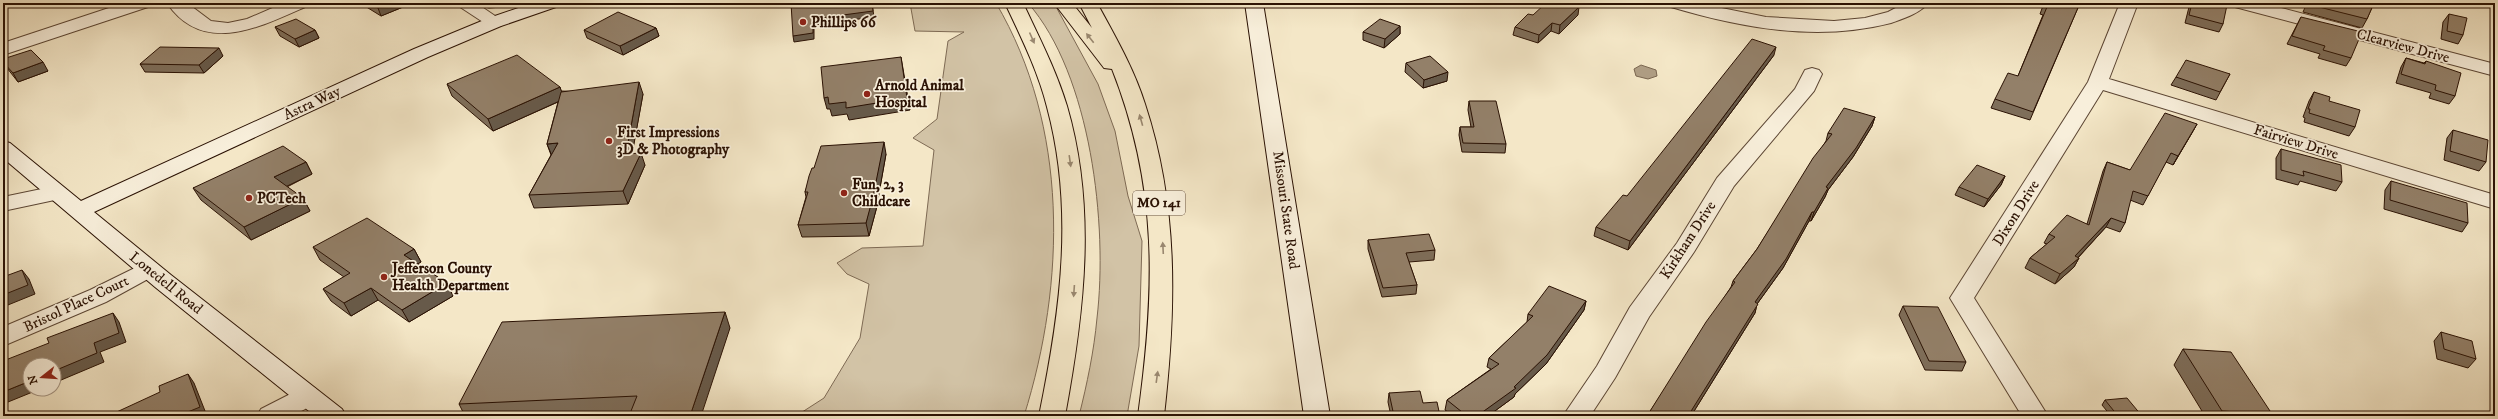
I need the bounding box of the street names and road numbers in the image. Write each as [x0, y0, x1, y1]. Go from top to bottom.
street label: Clearview Drive [2354, 24, 2452, 68]
street label: Astra Way [280, 81, 344, 124]
street label: Fairview Drive [2251, 120, 2341, 164]
street label: Missouri State Road [1268, 150, 1304, 271]
street label: Dixon Drive [1988, 177, 2044, 249]
road number: MO 141 [1133, 191, 1185, 215]
street label: Kirkham Drive [1656, 197, 1720, 283]
street label: Lonedell Road [125, 248, 207, 319]
street label: Bristol Place Court [20, 271, 132, 337]

